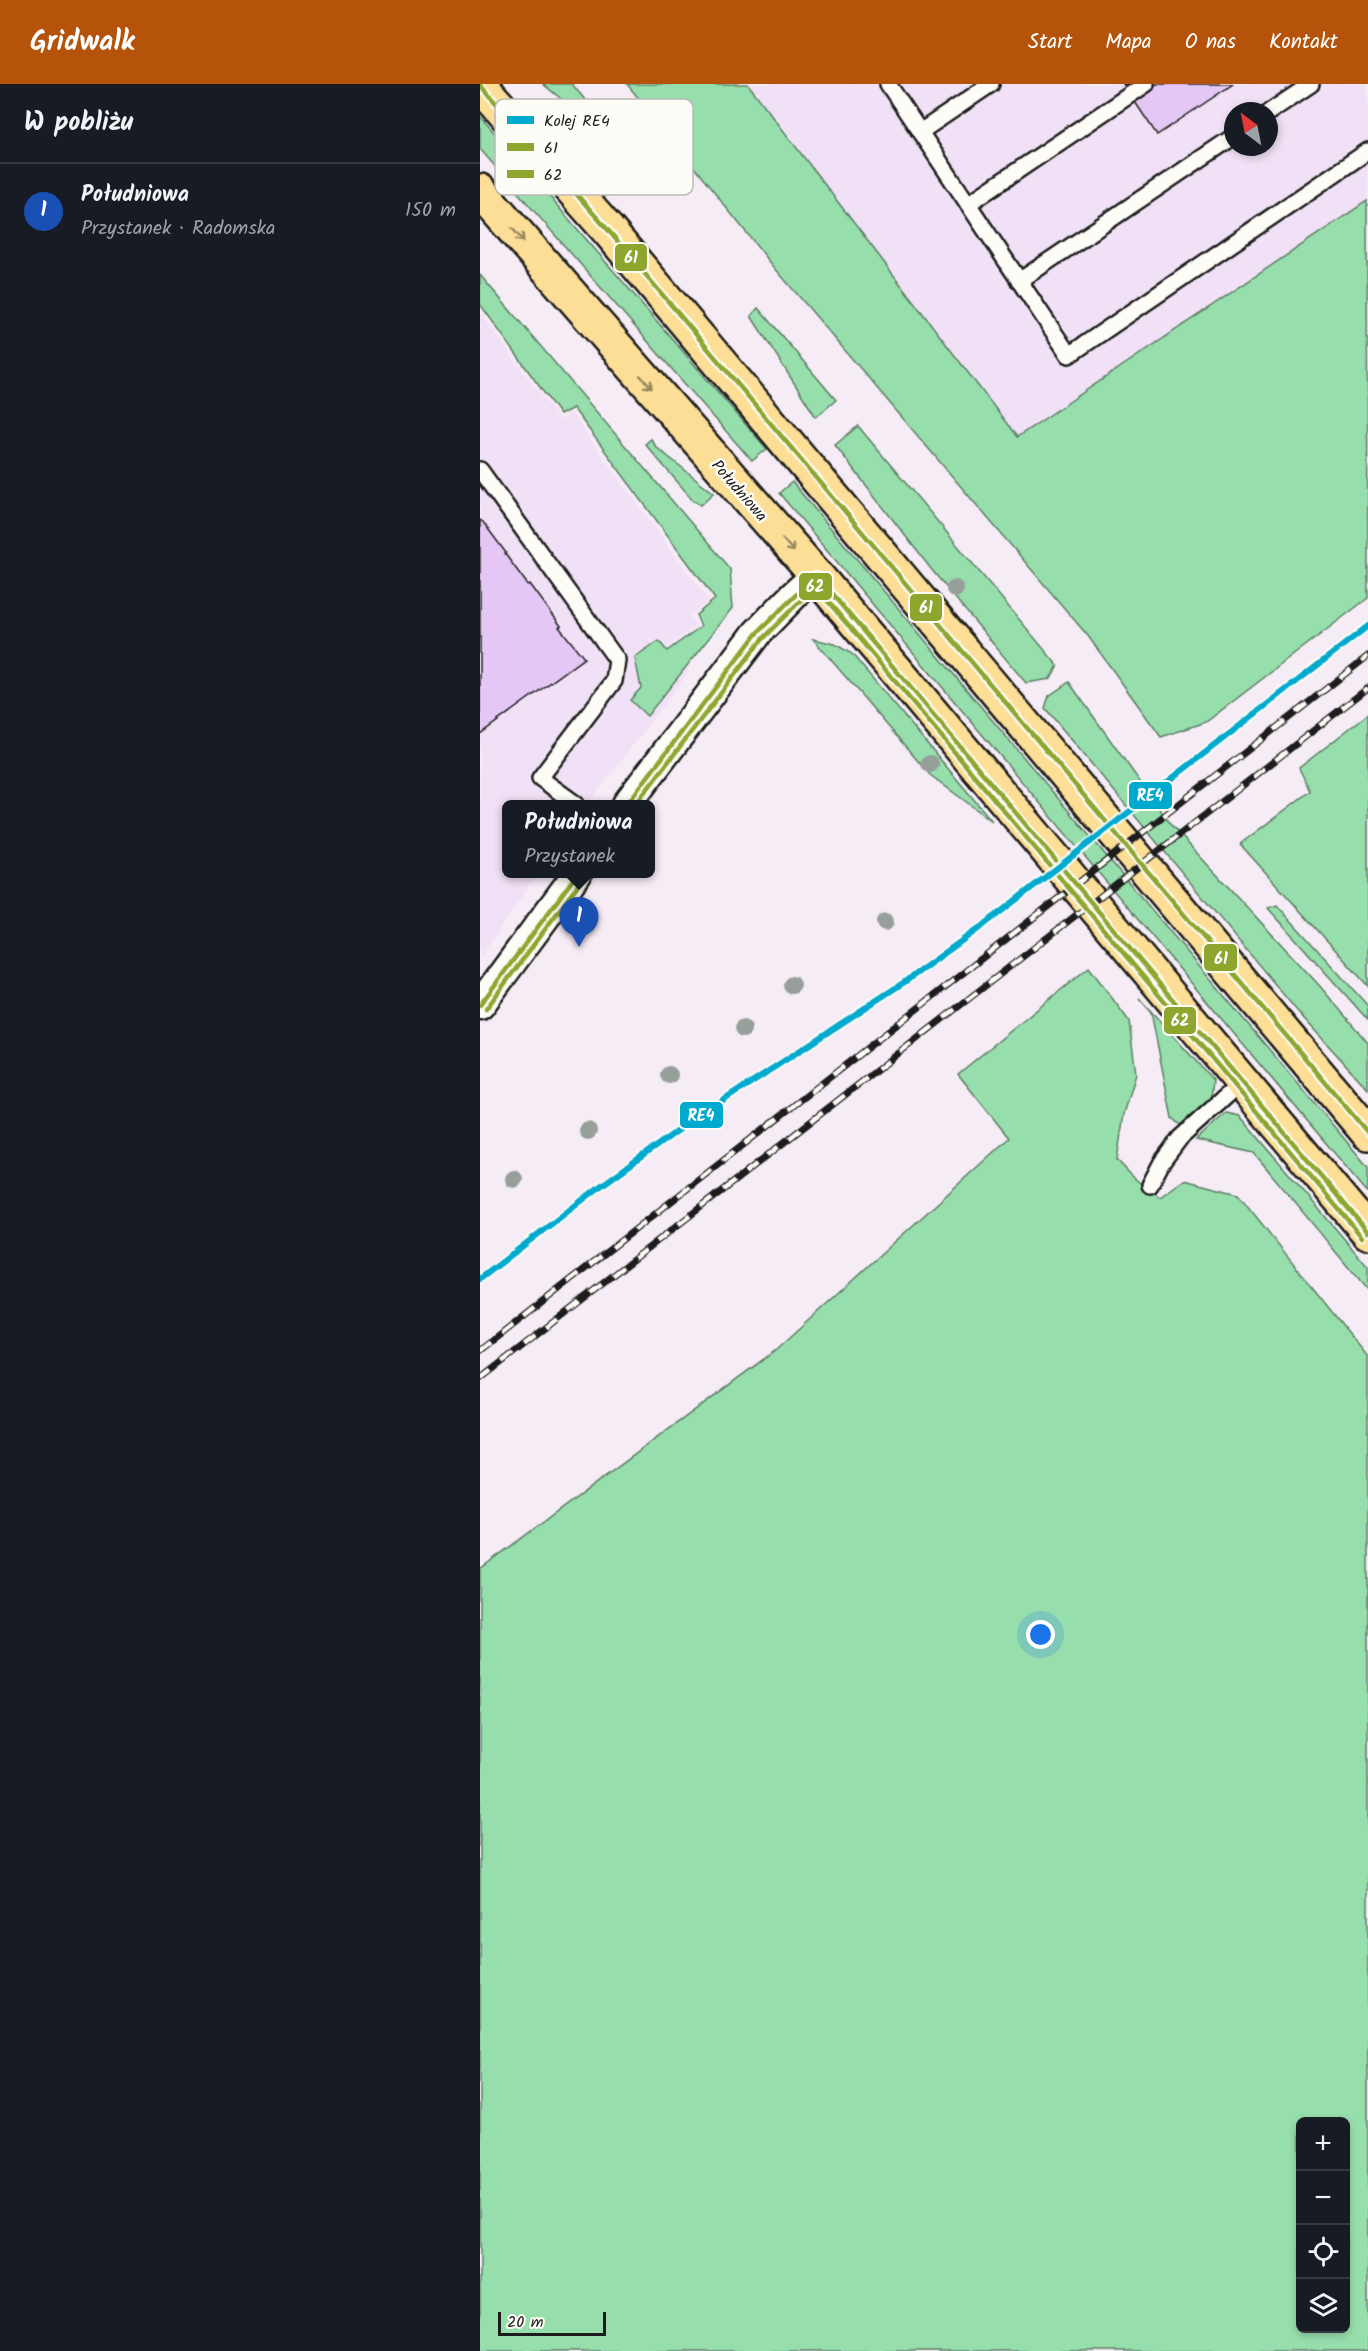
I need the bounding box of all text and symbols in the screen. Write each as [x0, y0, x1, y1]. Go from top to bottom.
text: Gridwalk [30, 20, 135, 65]
text: Start [1028, 26, 1072, 59]
text: Mapa [1105, 26, 1152, 59]
text: O nas [1185, 26, 1236, 59]
text: Kontakt [1269, 26, 1338, 59]
legend [495, 99, 693, 195]
text: W pobliżu [24, 102, 133, 144]
north arrow [1224, 102, 1278, 156]
text: Kolej RE4 [544, 109, 610, 134]
text: 61 [544, 136, 558, 161]
text: 62 [544, 163, 562, 188]
text: Południowa [81, 178, 189, 213]
text: 1 [40, 195, 47, 227]
text: 150 m [405, 195, 456, 227]
text: Przystanek · Radomska [81, 213, 275, 245]
one-way arrow [511, 227, 525, 242]
line badge: 61 [614, 243, 648, 272]
text: 61 [624, 246, 638, 271]
one-way arrow [639, 374, 653, 389]
street label: Południowa [705, 454, 773, 528]
one-way arrow [781, 537, 795, 552]
line badge: 62 [798, 572, 833, 601]
text: 62 [806, 575, 824, 600]
line badge: 61 [909, 593, 943, 622]
text: 61 [919, 596, 933, 621]
line badge: RE4 [1128, 781, 1173, 810]
text: RE4 [1136, 784, 1164, 809]
popup [502, 800, 655, 878]
text: Południowa [525, 806, 632, 841]
text: Przystanek [525, 841, 615, 873]
pin: 1 [560, 898, 598, 947]
line badge: 61 [1203, 943, 1238, 972]
text: 61 [1214, 947, 1228, 972]
line badge: 62 [1163, 1006, 1197, 1035]
text: 62 [1171, 1009, 1189, 1034]
line badge: RE4 [679, 1101, 724, 1129]
text: RE4 [687, 1104, 715, 1129]
your location [1026, 1620, 1055, 1649]
map controls [1296, 2117, 1350, 2333]
button: + [1296, 2117, 1350, 2171]
button: − [1296, 2171, 1350, 2225]
button: locate [1296, 2225, 1350, 2279]
button: layers [1296, 2279, 1350, 2333]
scale bar [498, 2309, 606, 2336]
text: 20 m [507, 2310, 543, 2335]

